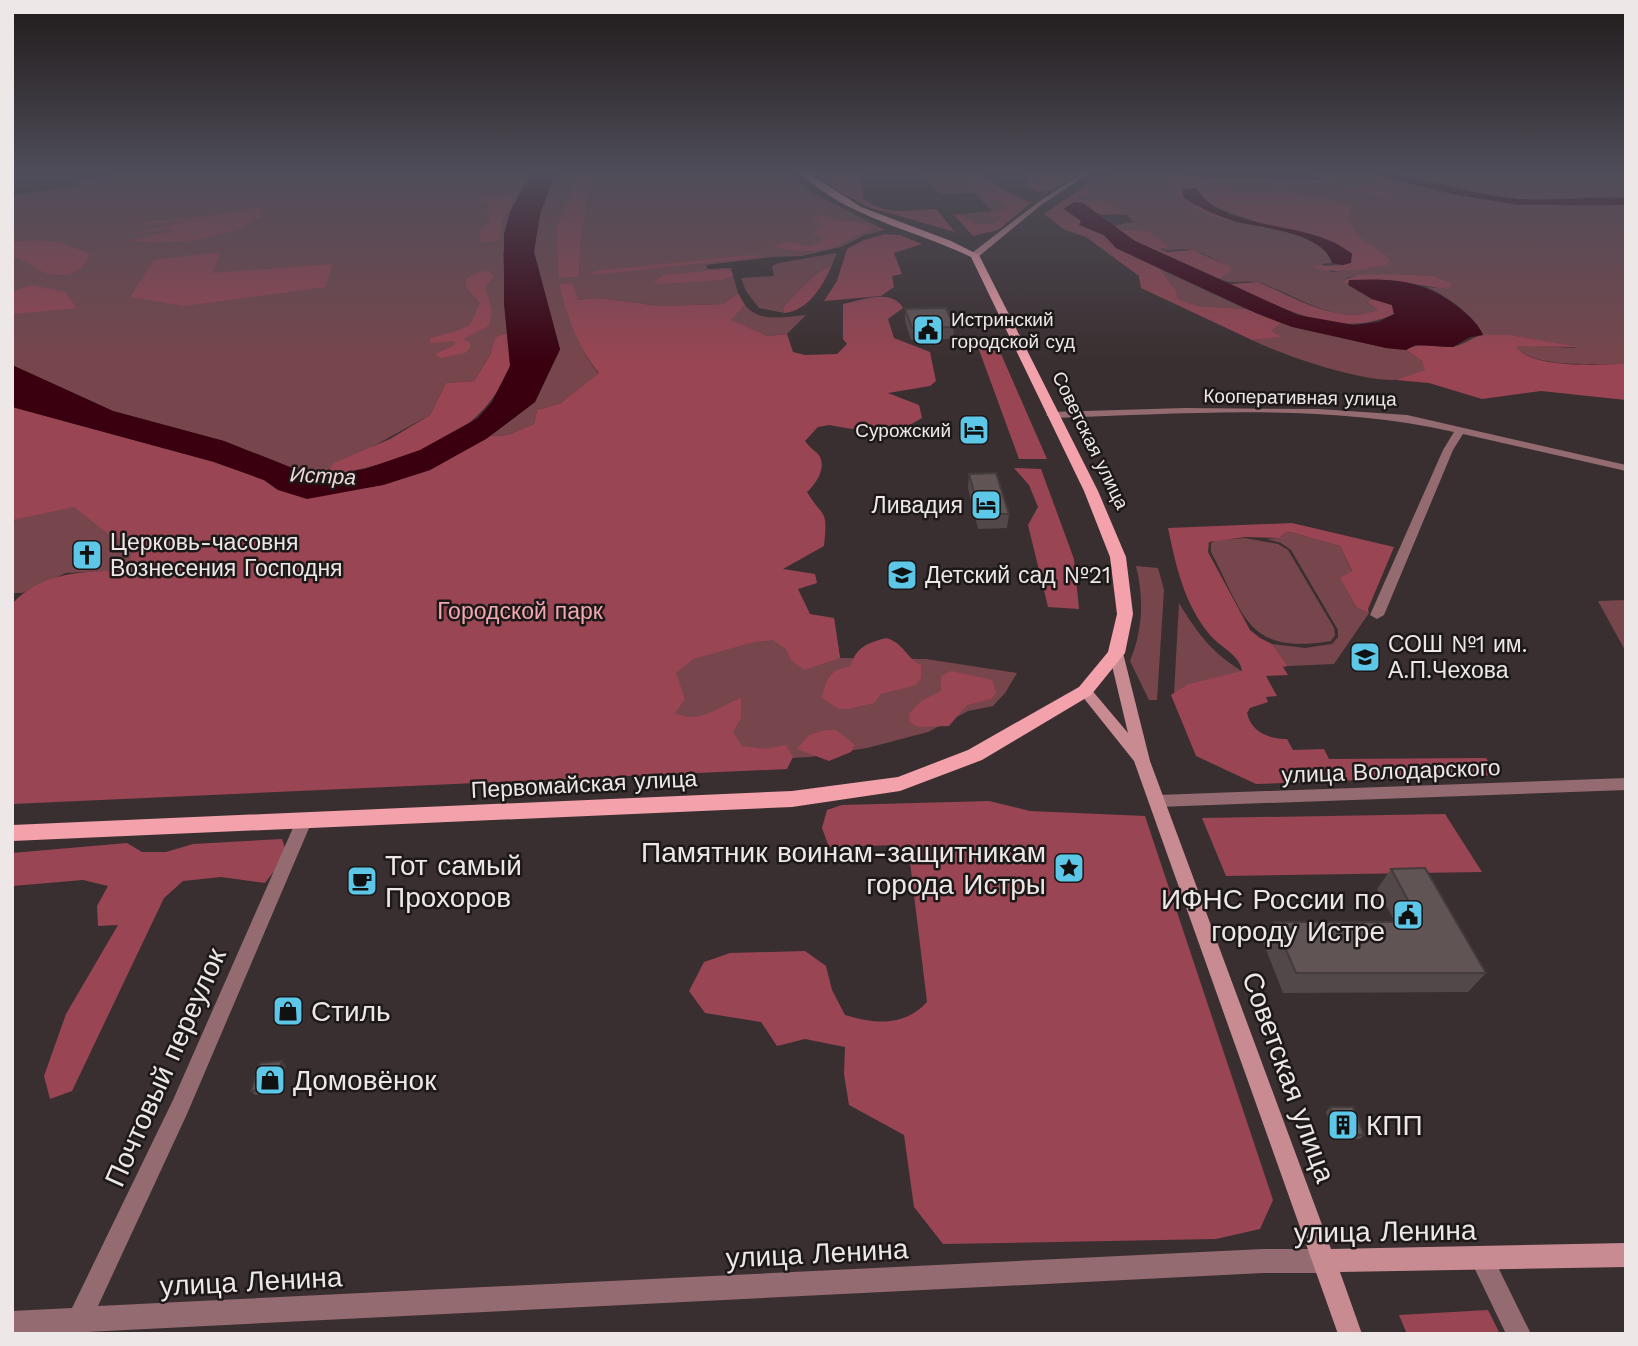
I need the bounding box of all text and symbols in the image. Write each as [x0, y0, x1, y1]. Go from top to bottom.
place label: Истринский городской суд [951, 308, 1075, 353]
public building icon: Истринский городской суд [911, 313, 945, 347]
street label: Советская улица [1047, 368, 1134, 513]
street label: Кооперативная улица [1203, 384, 1397, 411]
hotel icon: Сурожский [957, 413, 991, 447]
place label: Сурожский [855, 419, 951, 442]
water label: Истра [289, 461, 357, 490]
hotel icon: Ливадия [969, 488, 1003, 522]
place label: Ливадия [872, 492, 963, 519]
place label: Церковь-часовня Вознесения Господня [110, 529, 343, 582]
church icon: Церковь-часовня Вознесения Господня [70, 538, 104, 572]
school or university icon: Детский сад №21 [885, 558, 919, 592]
place label: Детский сад №21 [925, 562, 1111, 589]
park label: Городской парк [437, 598, 604, 625]
place label: СОШ №1 им. А.П.Чехова [1388, 631, 1528, 684]
school or university icon: СОШ №1 им. А.П.Чехова [1348, 640, 1382, 674]
street label: улица Володарского [1281, 754, 1501, 789]
street label: Первомайская улица [470, 765, 698, 804]
place label: Памятник воинам-защитникам города Истры [641, 836, 1046, 901]
place label: Тот самый Прохоров [385, 849, 522, 914]
place icon: Памятник воинам-защитникам города Истры [1052, 851, 1086, 885]
cafe icon: Тот самый Прохоров [345, 864, 379, 898]
place label: ИФНС России по городу Истре [1161, 883, 1385, 948]
public building icon: ИФНС России по городу Истре [1391, 898, 1425, 932]
street label: Почтовый переулок [98, 942, 233, 1191]
street label: Советская улица [1235, 967, 1342, 1187]
shop icon: Стиль [271, 994, 305, 1028]
place label: Стиль [311, 995, 391, 1028]
shop icon: Домовёнок [253, 1063, 287, 1097]
place label: Домовёнок [293, 1064, 437, 1097]
building icon: КПП [1326, 1108, 1360, 1142]
place label: КПП [1366, 1109, 1423, 1142]
street label: улица Ленина [1293, 1213, 1477, 1250]
street label: улица Ленина [725, 1232, 909, 1275]
street label: улица Ленина [159, 1260, 343, 1303]

